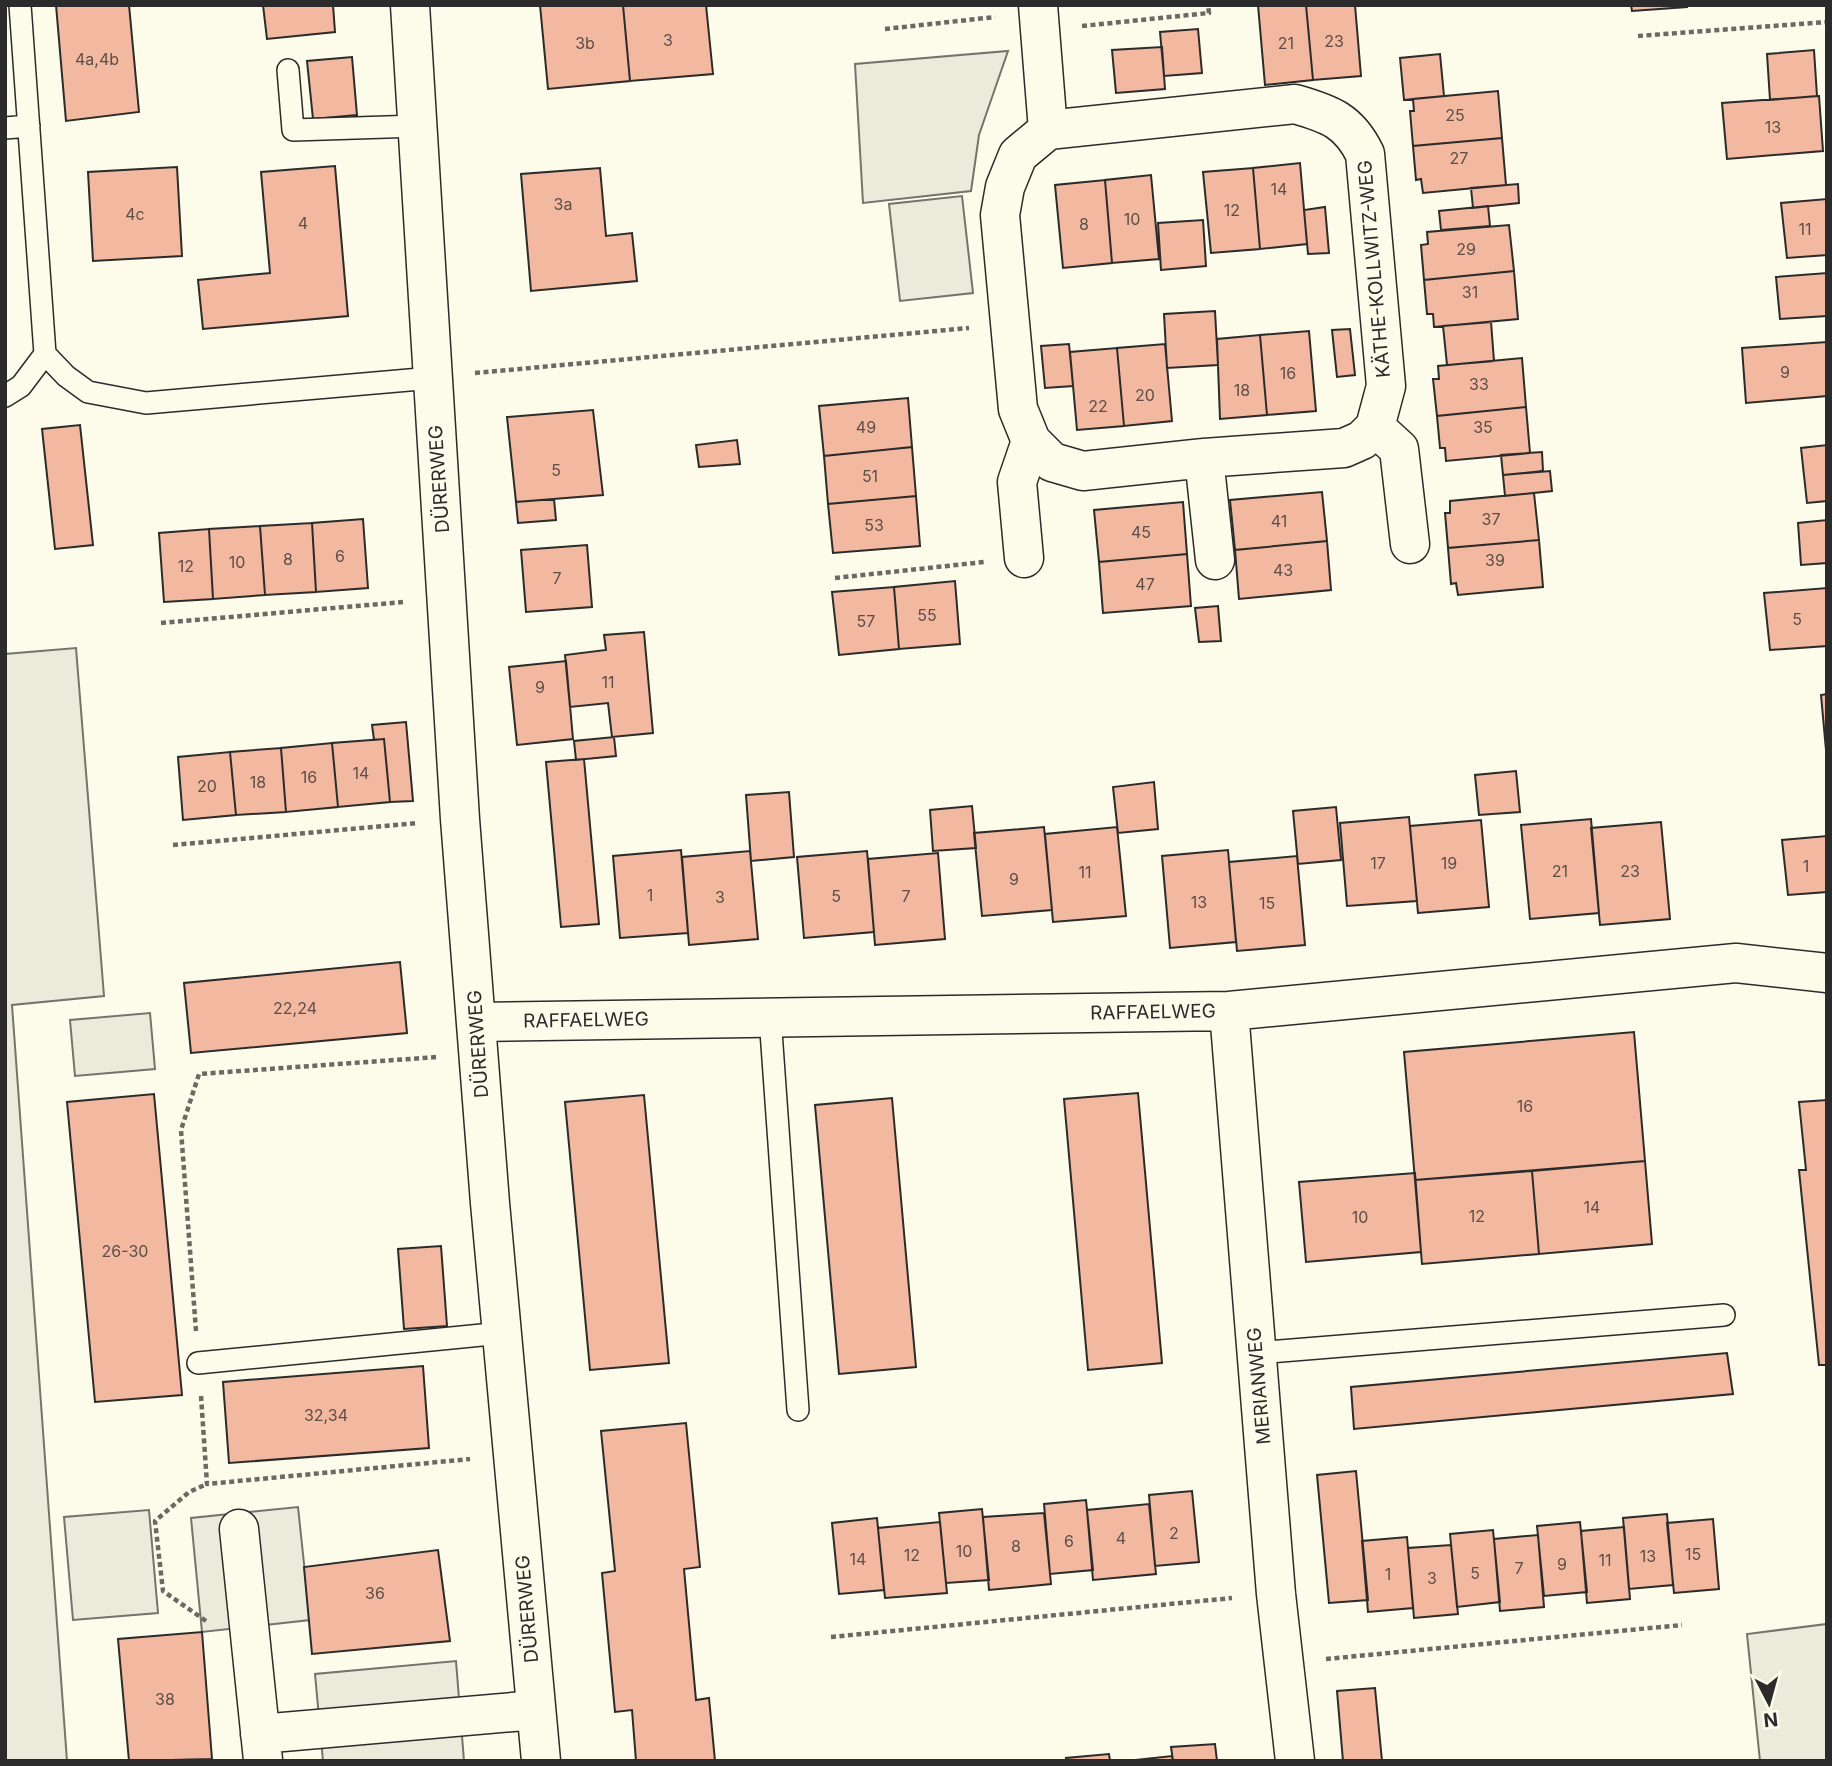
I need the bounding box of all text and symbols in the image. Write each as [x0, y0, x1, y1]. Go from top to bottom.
house number: 3 [663, 30, 673, 50]
house number: 23 [1324, 31, 1344, 51]
house number: 3b [575, 33, 595, 53]
house number: 21 [1278, 33, 1294, 53]
house number: 4a,4b [75, 49, 119, 69]
house number: 25 [1445, 105, 1465, 125]
house number: 13 [1765, 117, 1781, 137]
house number: 27 [1450, 148, 1468, 168]
street label: KÄTHE-KOLLWITZ-WEG [1353, 159, 1395, 379]
house number: 14 [1271, 179, 1287, 199]
house number: 3a [554, 194, 572, 214]
house number: 12 [1224, 200, 1240, 220]
house number: 4c [125, 204, 145, 224]
house number: 10 [1124, 209, 1140, 229]
house number: 4 [298, 213, 308, 233]
house number: 8 [1079, 214, 1089, 234]
house number: 11 [1798, 219, 1812, 239]
house number: 29 [1456, 239, 1476, 259]
house number: 31 [1462, 282, 1478, 302]
house number: 9 [1780, 362, 1790, 382]
house number: 16 [1280, 363, 1296, 383]
house number: 33 [1469, 374, 1489, 394]
house number: 18 [1234, 380, 1250, 400]
house number: 20 [1135, 385, 1155, 405]
house number: 22 [1088, 396, 1108, 416]
house number: 49 [856, 417, 876, 437]
house number: 35 [1473, 417, 1493, 437]
street label: DÜRERWEG [424, 424, 454, 534]
house number: 5 [551, 460, 561, 480]
house number: 51 [862, 466, 878, 486]
house number: 37 [1482, 509, 1500, 529]
house number: 41 [1271, 511, 1287, 531]
house number: 53 [864, 515, 884, 535]
house number: 45 [1131, 522, 1151, 542]
house number: 6 [335, 546, 345, 566]
house number: 8 [283, 549, 293, 569]
house number: 39 [1485, 550, 1505, 570]
house number: 10 [229, 552, 245, 572]
house number: 12 [178, 556, 194, 576]
house number: 43 [1273, 560, 1293, 580]
house number: 7 [552, 568, 562, 588]
house number: 47 [1135, 574, 1155, 594]
house number: 55 [917, 605, 937, 625]
house number: 5 [1792, 609, 1802, 629]
house number: 57 [857, 611, 875, 631]
house number: 11 [601, 672, 615, 692]
house number: 9 [535, 677, 545, 697]
house number: 14 [353, 763, 369, 783]
house number: 16 [301, 767, 317, 787]
house number: 18 [250, 772, 266, 792]
house number: 20 [197, 776, 217, 796]
house number: 17 [1370, 853, 1386, 873]
house number: 19 [1441, 853, 1457, 873]
house number: 1 [1803, 856, 1809, 876]
house number: 21 [1552, 861, 1568, 881]
house number: 23 [1620, 861, 1640, 881]
house number: 11 [1078, 862, 1092, 882]
house number: 9 [1009, 869, 1019, 889]
house number: 1 [647, 885, 653, 905]
house number: 5 [831, 886, 841, 906]
house number: 7 [901, 886, 911, 906]
house number: 3 [715, 887, 725, 907]
house number: 13 [1191, 892, 1207, 912]
house number: 15 [1259, 893, 1275, 913]
street label: DÜRERWEG [463, 989, 493, 1099]
house number: 22,24 [273, 998, 317, 1018]
street label: RAFFAELWEG [1090, 999, 1216, 1025]
street label: RAFFAELWEG [523, 1007, 649, 1033]
house number: 16 [1517, 1096, 1533, 1116]
house number: 14 [1584, 1197, 1600, 1217]
house number: 12 [1469, 1206, 1485, 1226]
house number: 10 [1352, 1207, 1368, 1227]
house number: 26-30 [102, 1241, 148, 1261]
street label: MERIANWEG [1242, 1326, 1276, 1446]
house number: 32,34 [304, 1405, 348, 1425]
house number: 2 [1169, 1523, 1179, 1543]
house number: 4 [1116, 1528, 1126, 1548]
house number: 6 [1064, 1531, 1074, 1551]
house number: 8 [1011, 1536, 1021, 1556]
house number: 10 [956, 1541, 972, 1561]
house number: 15 [1685, 1544, 1701, 1564]
house number: 12 [904, 1545, 920, 1565]
house number: 13 [1640, 1546, 1656, 1566]
house number: 14 [850, 1549, 866, 1569]
house number: 11 [1598, 1550, 1612, 1570]
street label: DÜRERWEG [511, 1554, 543, 1664]
house number: 9 [1557, 1554, 1567, 1574]
house number: 7 [1514, 1558, 1524, 1578]
house number: 5 [1470, 1563, 1480, 1583]
house number: 1 [1385, 1564, 1391, 1584]
house number: 3 [1427, 1568, 1437, 1588]
house number: 36 [365, 1583, 385, 1603]
north arrow [1734, 1668, 1804, 1738]
house number: 38 [155, 1689, 175, 1709]
text: N [1762, 1707, 1779, 1732]

